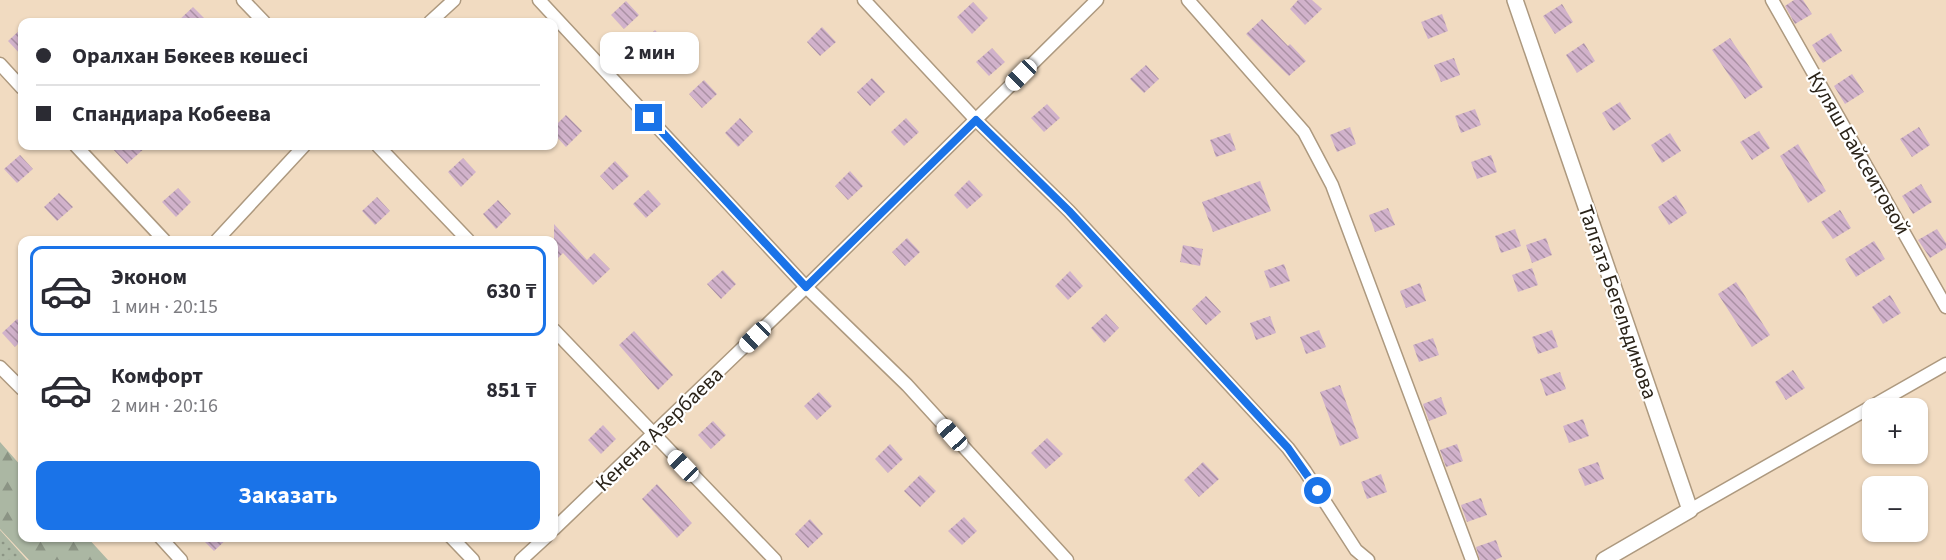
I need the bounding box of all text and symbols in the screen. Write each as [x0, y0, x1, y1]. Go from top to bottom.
callout: 2 мин [600, 31, 698, 73]
text: 2 мин [624, 39, 675, 67]
text: Оралхан Бөкеев көшесі [72, 40, 308, 72]
car [1002, 56, 1040, 94]
street label: Куляш Байсеитовой [1800, 66, 1918, 240]
text: Спандиара Кобеева [72, 98, 271, 130]
route end [635, 104, 662, 131]
street label: Талгата Бегельдинова [1571, 201, 1665, 403]
text: Эконом [111, 261, 187, 293]
icon: car [39, 264, 93, 318]
text: 630 ₸ [486, 275, 537, 307]
text: 1 мин · 20:15 [111, 293, 218, 321]
car [736, 318, 774, 356]
text: Комфорт [111, 360, 203, 392]
street label: Кенена Азербаева [588, 360, 730, 498]
icon: car [39, 363, 93, 417]
text: 851 ₸ [486, 374, 537, 406]
text: 2 мин · 20:16 [111, 392, 218, 420]
map controls [1862, 398, 1928, 542]
button: + [1862, 398, 1928, 464]
car [933, 416, 971, 454]
car [664, 447, 702, 485]
button: Заказать [36, 461, 540, 530]
button: − [1862, 476, 1928, 542]
route start [1304, 477, 1331, 504]

